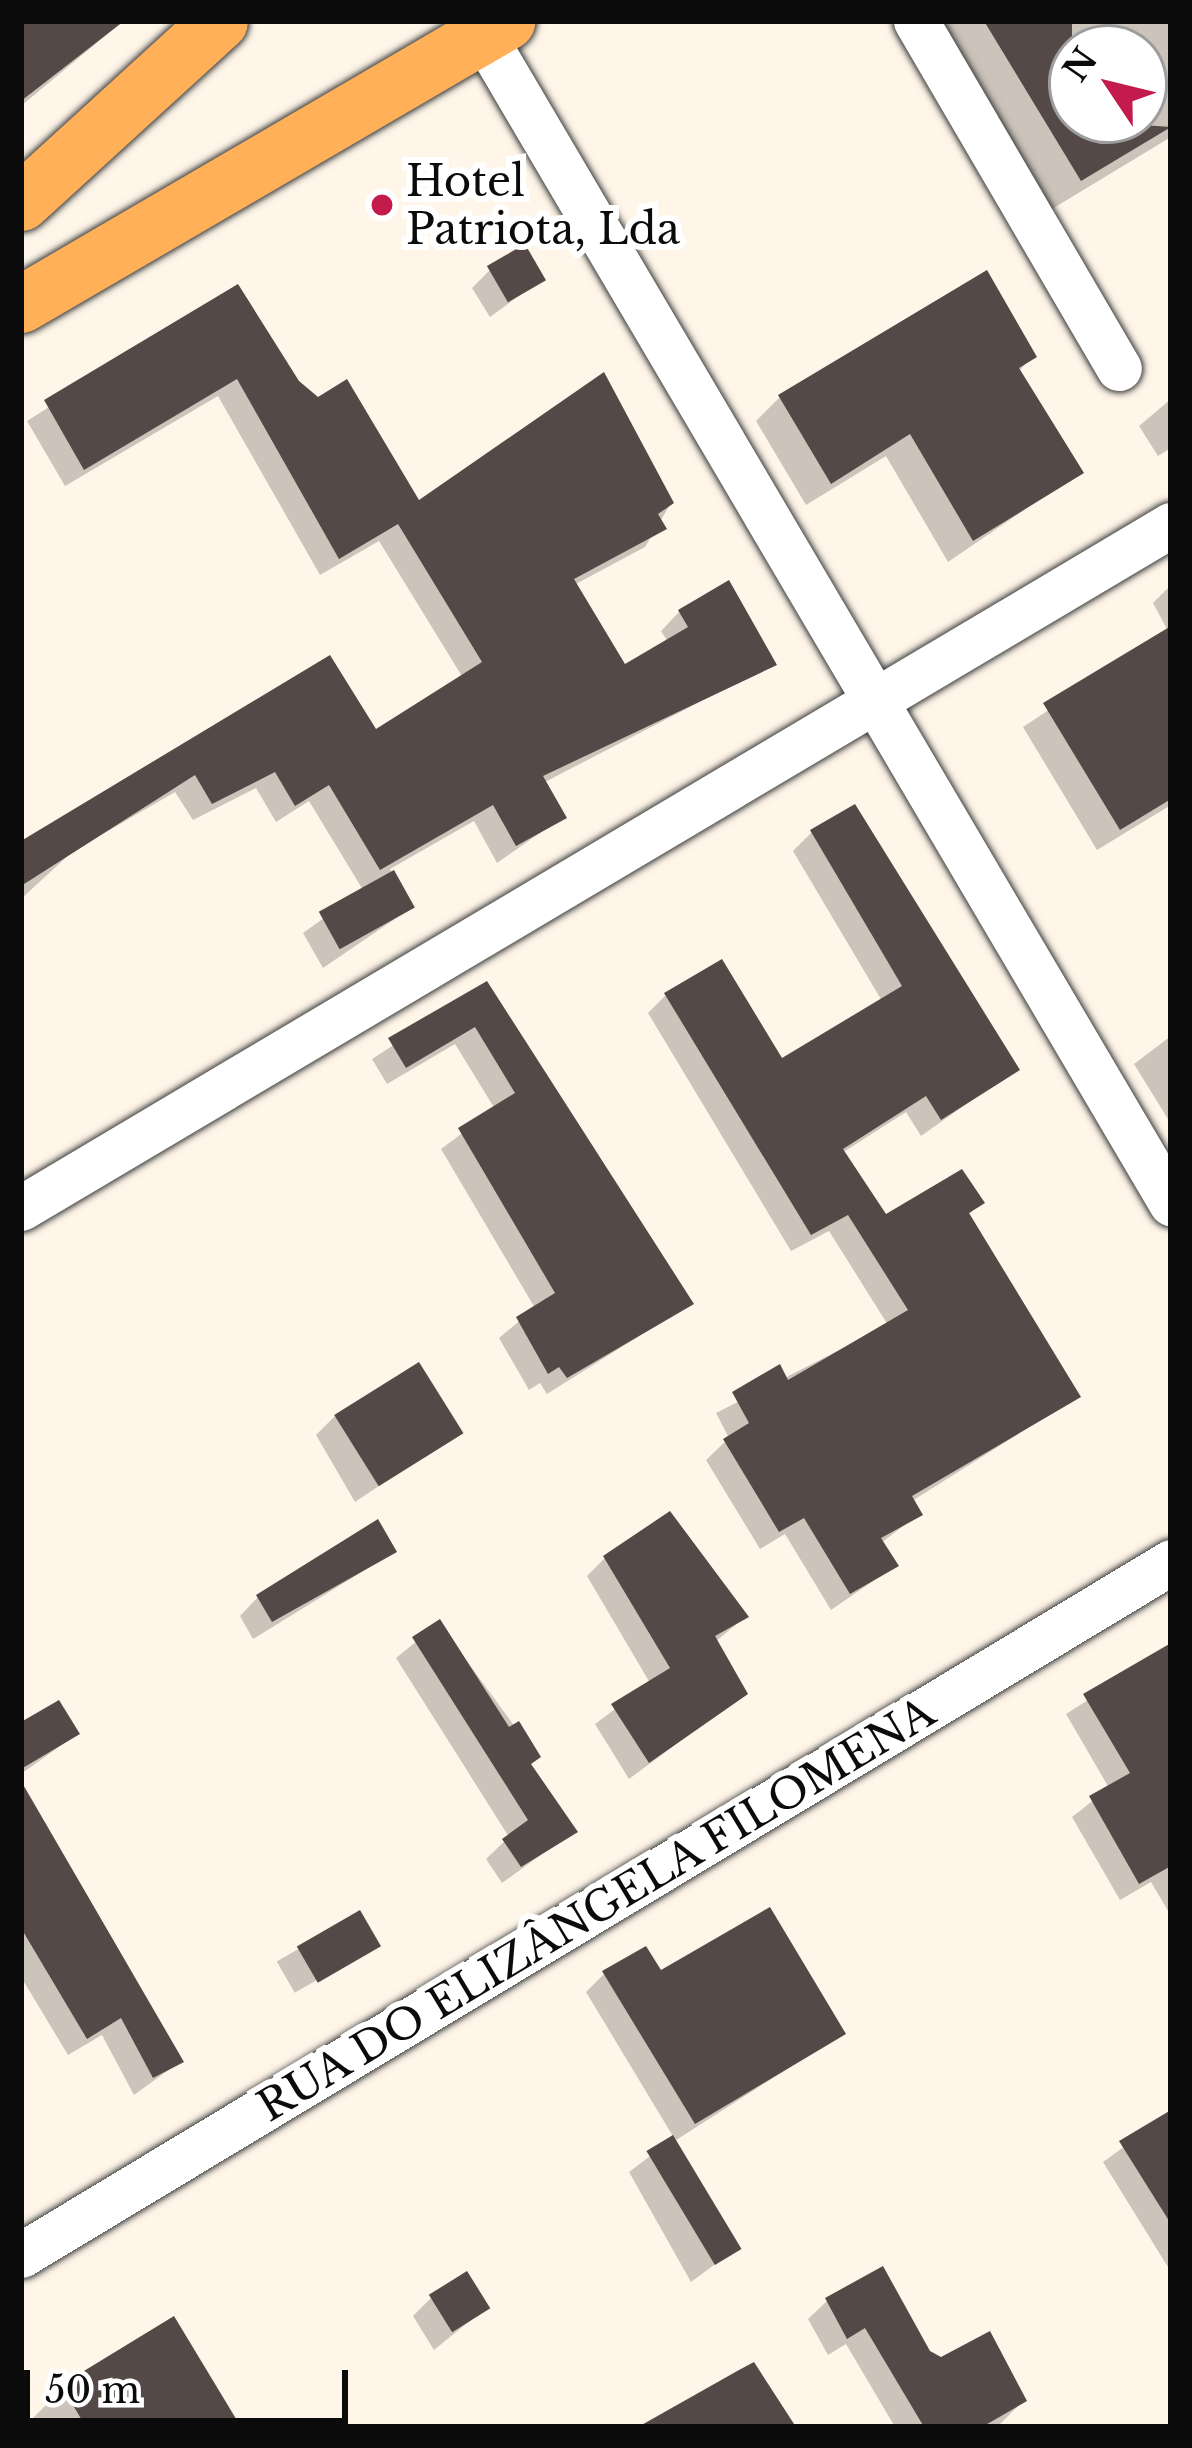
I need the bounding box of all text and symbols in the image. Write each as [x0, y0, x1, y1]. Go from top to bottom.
north arrow [1048, 24, 1168, 144]
text: N [1055, 40, 1106, 89]
place label: Hotel Patriota, Lda [406, 156, 680, 255]
marker: Hotel Patriota, Lda [369, 192, 395, 218]
street label: RUA DO ELIZÂNGELA FILOMENA [247, 1686, 945, 2132]
scale bar [30, 2346, 354, 2420]
text: 50 m [45, 2368, 140, 2413]

